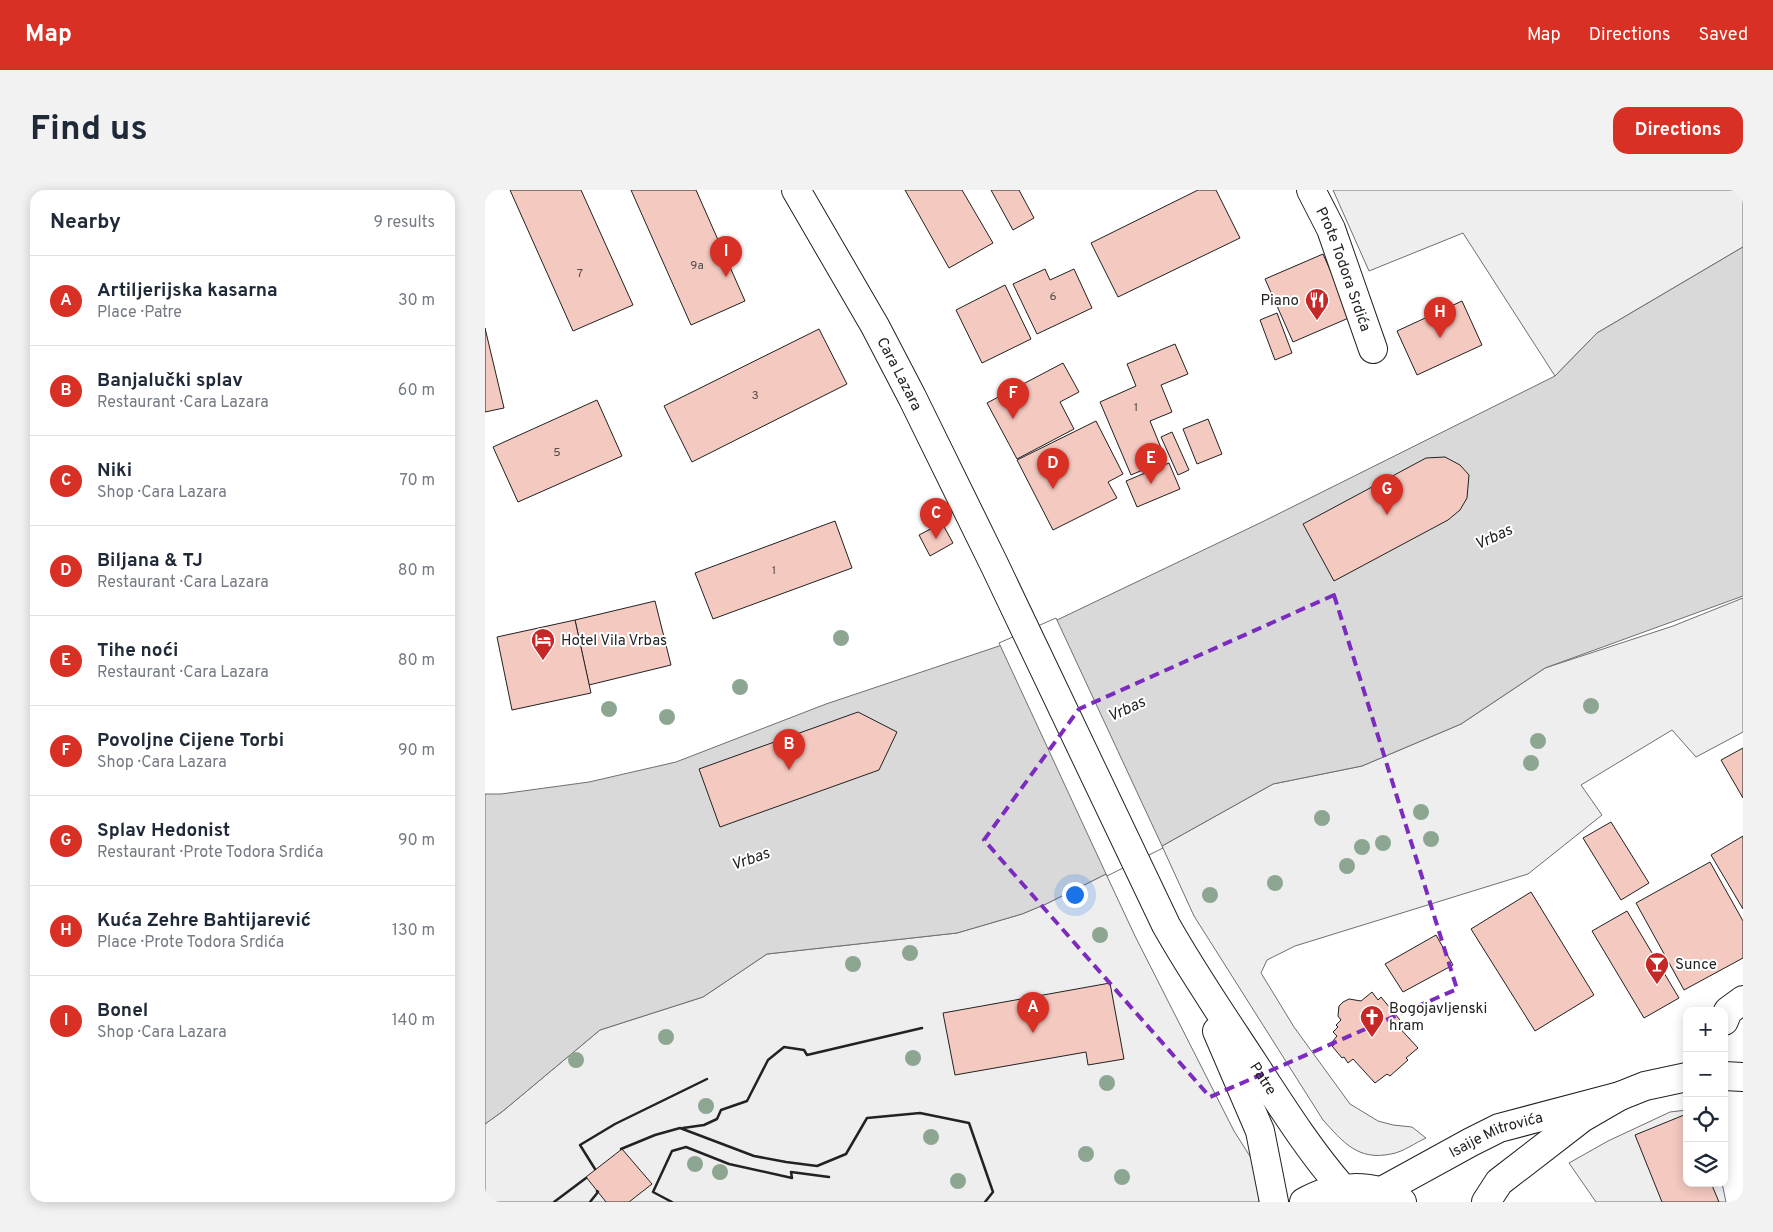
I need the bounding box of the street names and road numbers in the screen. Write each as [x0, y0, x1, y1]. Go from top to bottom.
street label: Prote Todora Srdića [1310, 204, 1374, 334]
street label: Cara Lazara [872, 334, 925, 414]
street label: Patre [1244, 1059, 1280, 1099]
street label: Isaije Mitrovića [1446, 1109, 1545, 1163]

